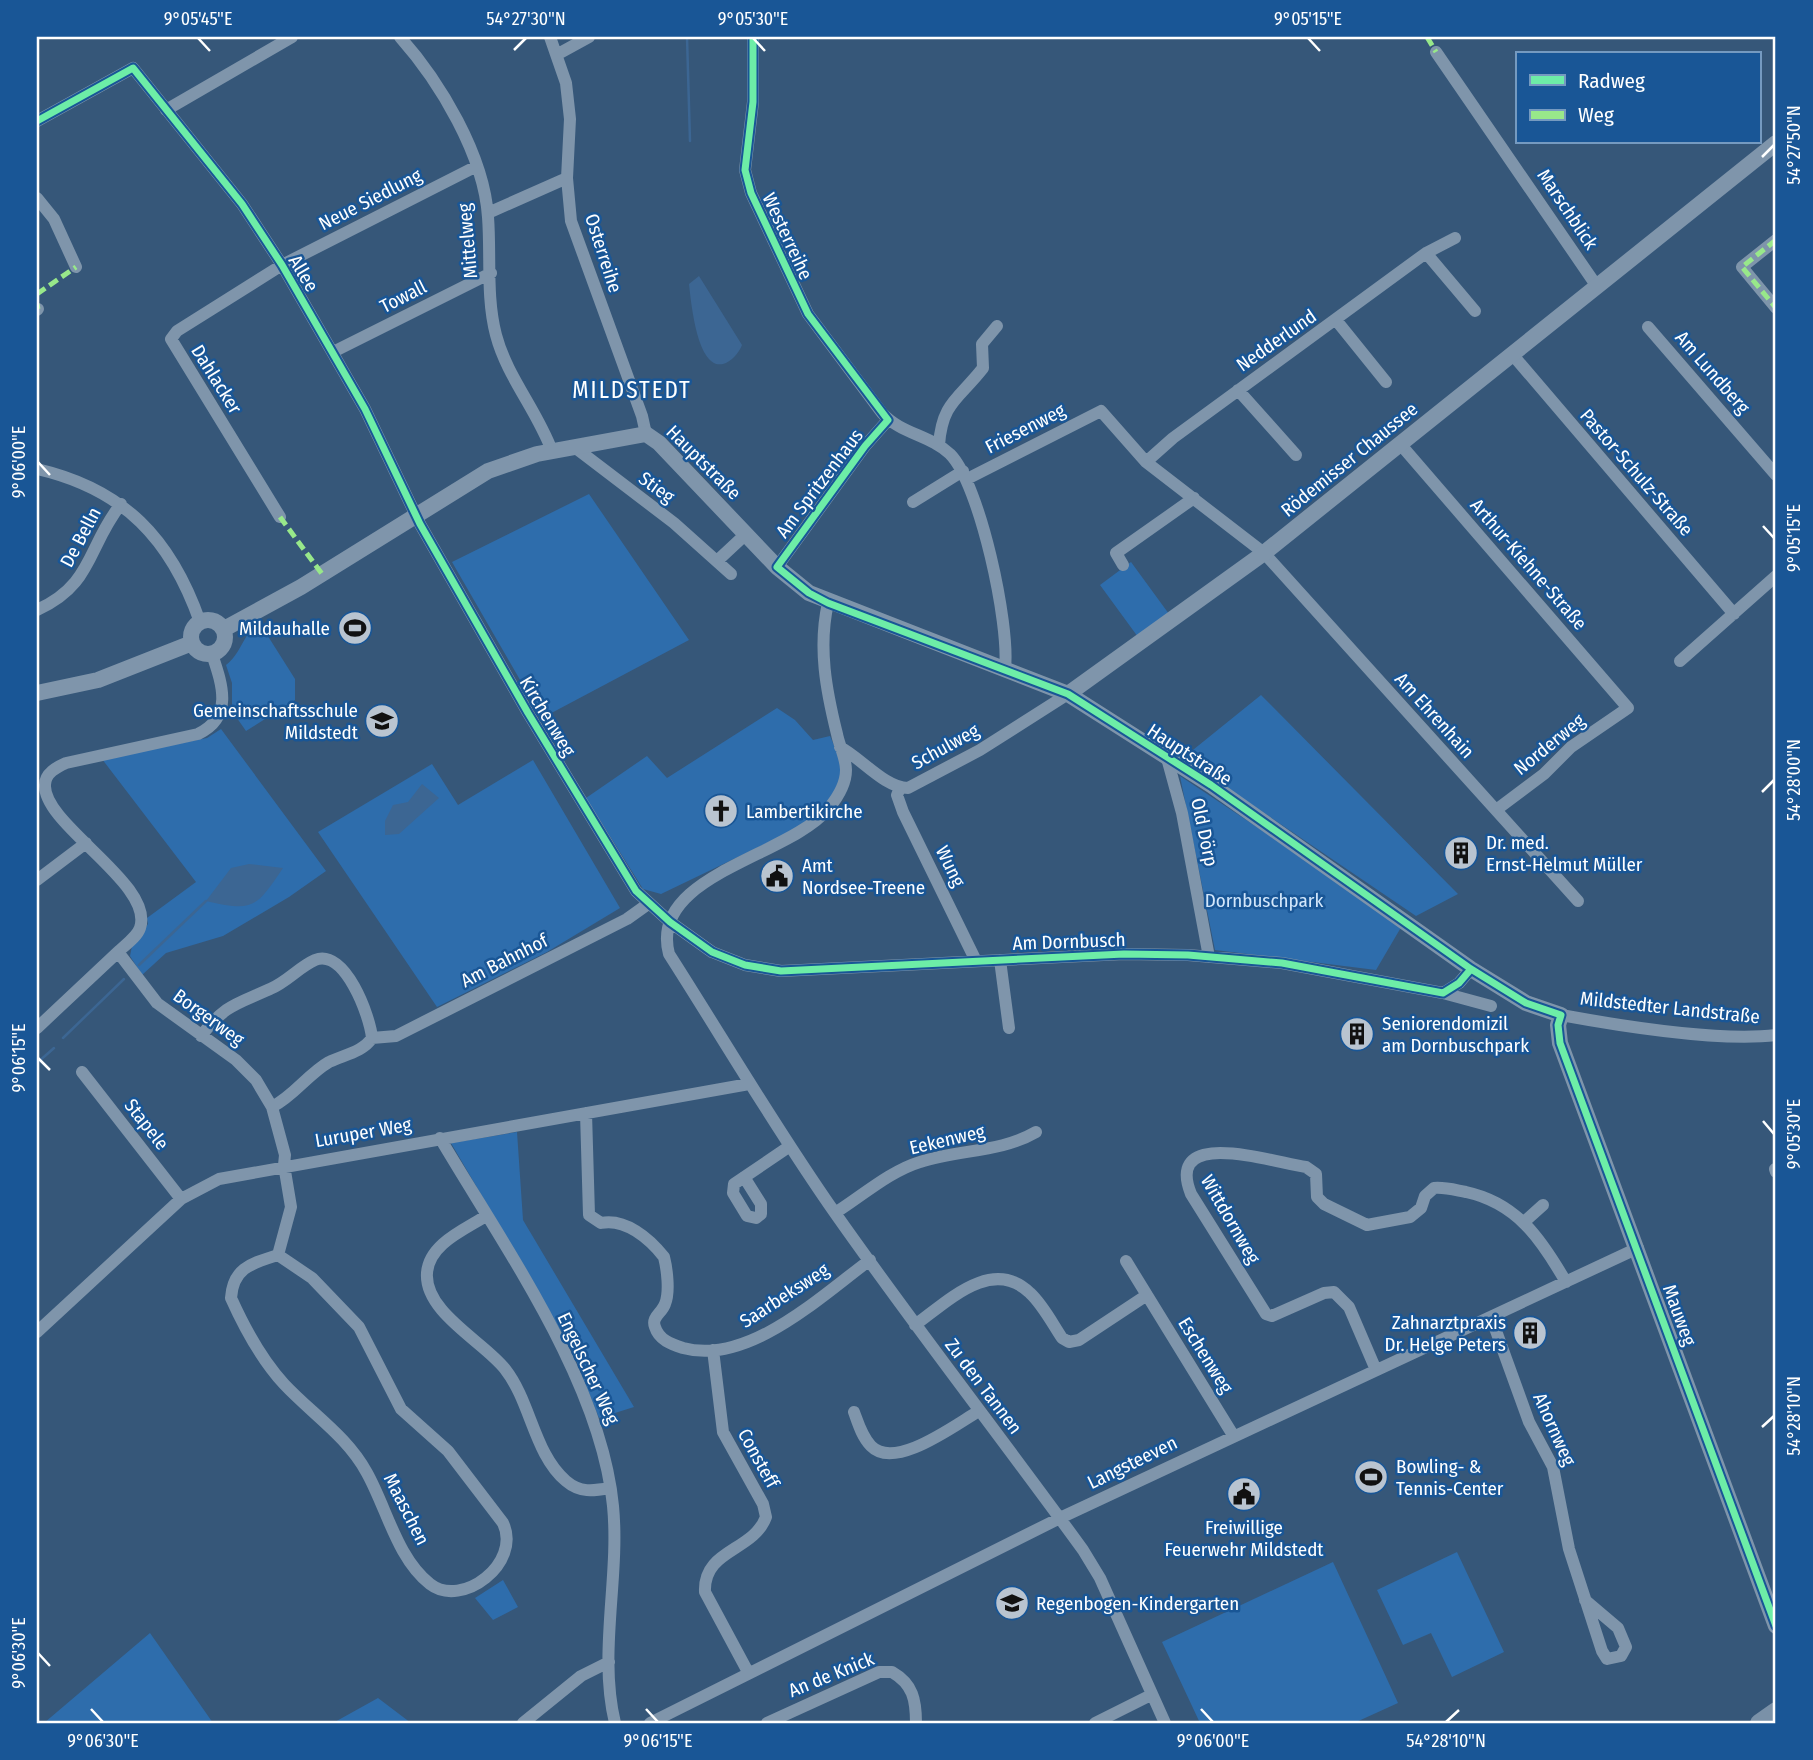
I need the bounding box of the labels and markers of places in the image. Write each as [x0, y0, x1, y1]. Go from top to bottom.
sports icon: Mildauhalle [336, 609, 374, 647]
place label: Mildauhalle [239, 617, 330, 640]
place label: Gemeinschaftsschule Mildstedt [193, 699, 359, 744]
school or university icon: Gemeinschaftsschule Mildstedt [363, 702, 401, 740]
church icon: Lambertikirche [702, 792, 740, 830]
place label: Lambertikirche [746, 800, 863, 823]
place label: Dr. med. Ernst-Helmut Müller [1486, 831, 1643, 876]
building icon: Dr. med. Ernst-Helmut Müller [1442, 834, 1480, 872]
place label: Amt Nordsee-Treene [802, 854, 925, 899]
public building icon: Amt Nordsee-Treene [758, 857, 796, 895]
place label: Seniorendomizil am Dornbuschpark [1382, 1012, 1529, 1057]
building icon: Seniorendomizil am Dornbuschpark [1338, 1015, 1376, 1053]
place label: Zahnarztpraxis Dr. Helge Peters [1384, 1311, 1506, 1356]
building icon: Zahnarztpraxis Dr. Helge Peters [1511, 1314, 1549, 1352]
place label: Bowling- & Tennis-Center [1396, 1455, 1504, 1500]
sports icon: Bowling- & Tennis-Center [1352, 1458, 1390, 1496]
public building icon: Freiwillige Feuerwehr Mildstedt [1225, 1475, 1263, 1513]
place label: Freiwillige Feuerwehr Mildstedt [1164, 1516, 1324, 1561]
school or university icon: Regenbogen-Kindergarten [993, 1584, 1031, 1622]
place label: Regenbogen-Kindergarten [1036, 1592, 1239, 1615]

